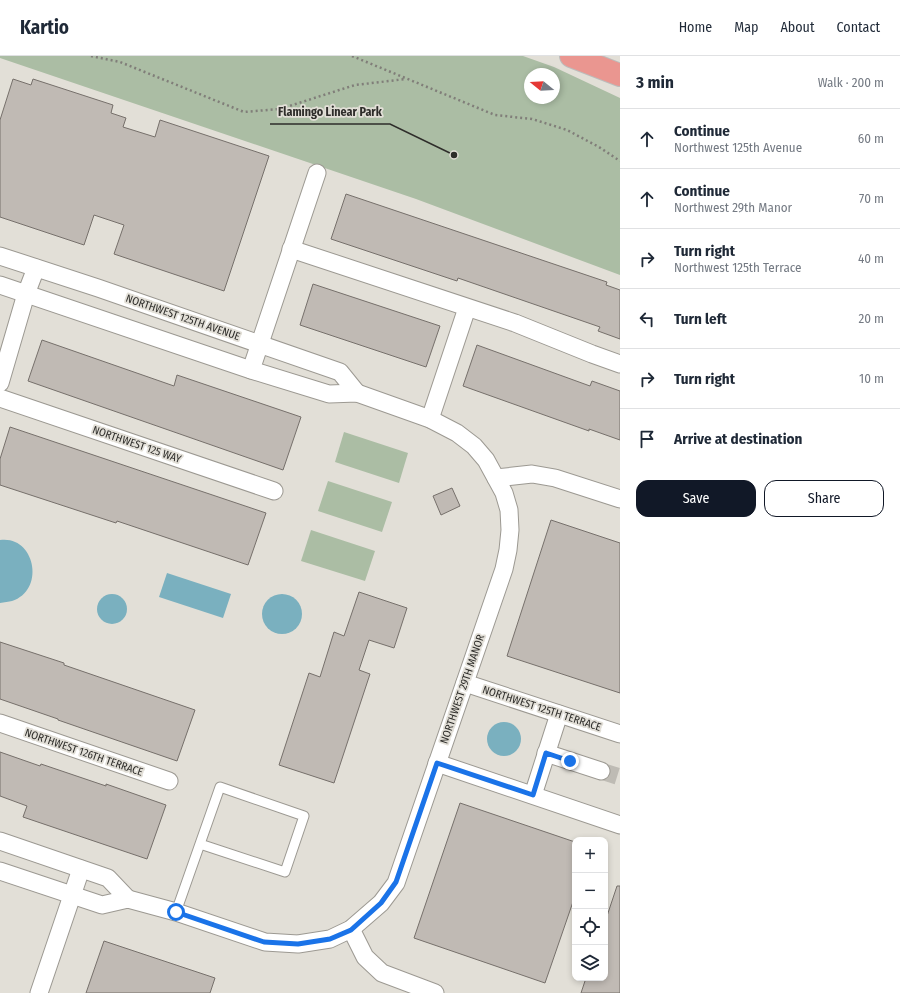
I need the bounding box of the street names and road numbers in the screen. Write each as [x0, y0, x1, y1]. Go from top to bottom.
street label: NORTHWEST 125TH AVENUE [124, 292, 242, 343]
street label: NORTHWEST 125 WAY [91, 423, 183, 466]
street label: NORTHWEST 29TH MANOR [438, 633, 487, 746]
street label: NORTHWEST 125TH TERRACE [481, 683, 603, 734]
street label: NORTHWEST 126TH TERRACE [23, 726, 145, 779]

